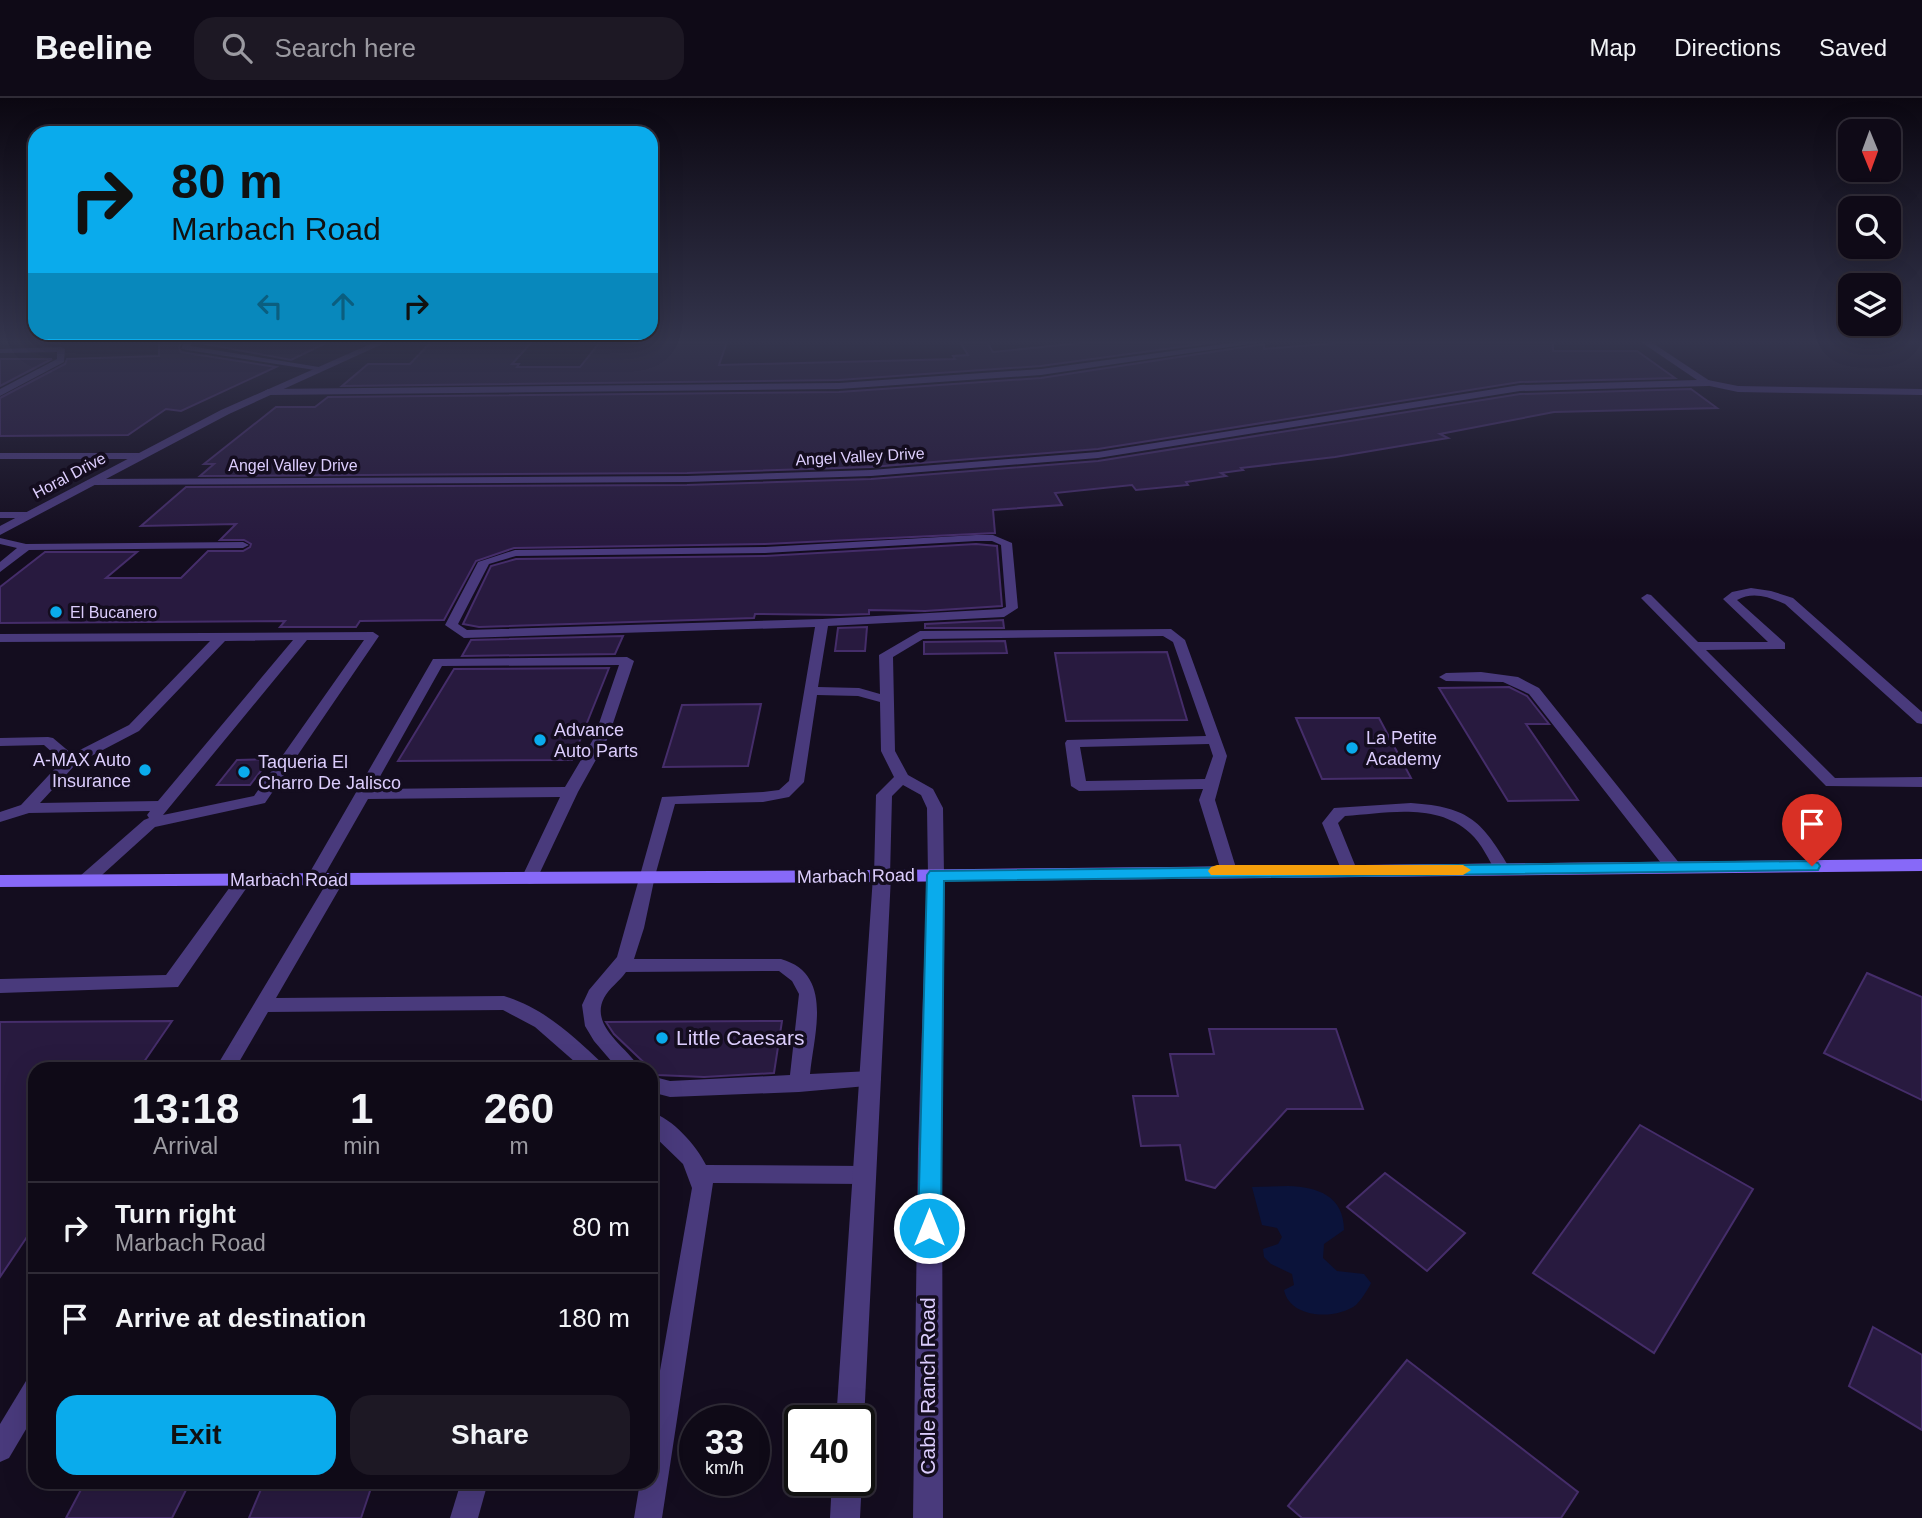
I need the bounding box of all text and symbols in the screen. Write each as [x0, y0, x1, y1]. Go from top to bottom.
search box [194, 17, 684, 80]
text: Beeline [35, 29, 152, 66]
icon: search [218, 29, 256, 67]
text: Search here [274, 33, 416, 63]
text: Map [1590, 34, 1636, 61]
text: Directions [1674, 34, 1781, 61]
text: Saved [1819, 34, 1887, 61]
north arrow [1838, 119, 1900, 182]
map controls [1838, 119, 1901, 336]
icon: right [56, 154, 147, 245]
text: 80 m [171, 154, 283, 208]
button: search [1838, 196, 1901, 259]
text: Marbach Road [171, 211, 381, 247]
button: layers [1838, 273, 1901, 336]
icon: left [251, 287, 289, 325]
icon: ahead [324, 287, 362, 325]
icon: right [397, 287, 435, 325]
street label: Angel Valley Drive [795, 445, 925, 468]
street label: Horal Drive [30, 449, 109, 502]
street label: Angel Valley Drive [228, 457, 358, 474]
marker: El Bucanero [48, 604, 64, 620]
place label: El Bucanero [70, 604, 157, 621]
place label: Advance Auto Parts [554, 720, 638, 761]
place label: La Petite Academy [1366, 728, 1441, 769]
marker: Advance Auto Parts [532, 732, 548, 748]
marker: La Petite Academy [1344, 740, 1360, 756]
place label: A-MAX Auto Insurance [33, 750, 131, 791]
place label: Taqueria El Charro De Jalisco [258, 752, 401, 793]
marker: A-MAX Auto Insurance [137, 762, 153, 778]
marker: Taqueria El Charro De Jalisco [236, 764, 252, 780]
pin [1782, 794, 1842, 866]
icon: arrive [1793, 805, 1831, 843]
street label: Marbach Road [797, 865, 915, 887]
street label: Marbach Road [230, 870, 348, 890]
place label: Little Caesars [676, 1026, 804, 1049]
marker: Little Caesars [654, 1030, 670, 1046]
text: 13:18 [132, 1085, 239, 1132]
text: 1 [350, 1085, 373, 1132]
text: 260 [484, 1085, 554, 1132]
text: Arrival [153, 1133, 218, 1159]
text: min [343, 1133, 380, 1159]
text: m [510, 1133, 529, 1159]
position arrow [892, 1191, 966, 1265]
text: Turn right [115, 1199, 236, 1229]
icon: right [56, 1209, 94, 1247]
text: 80 m [572, 1212, 630, 1242]
text: Marbach Road [115, 1230, 266, 1256]
street label: Cable Ranch Road [916, 1297, 939, 1475]
icon: arrive [56, 1300, 94, 1338]
text: Arrive at destination [115, 1303, 366, 1333]
text: 180 m [558, 1303, 630, 1333]
button: Exit [56, 1395, 336, 1475]
button: Share [350, 1395, 630, 1475]
speed limit sign: 40 [784, 1405, 875, 1496]
text: 33 [705, 1422, 744, 1461]
text: km/h [705, 1458, 744, 1478]

